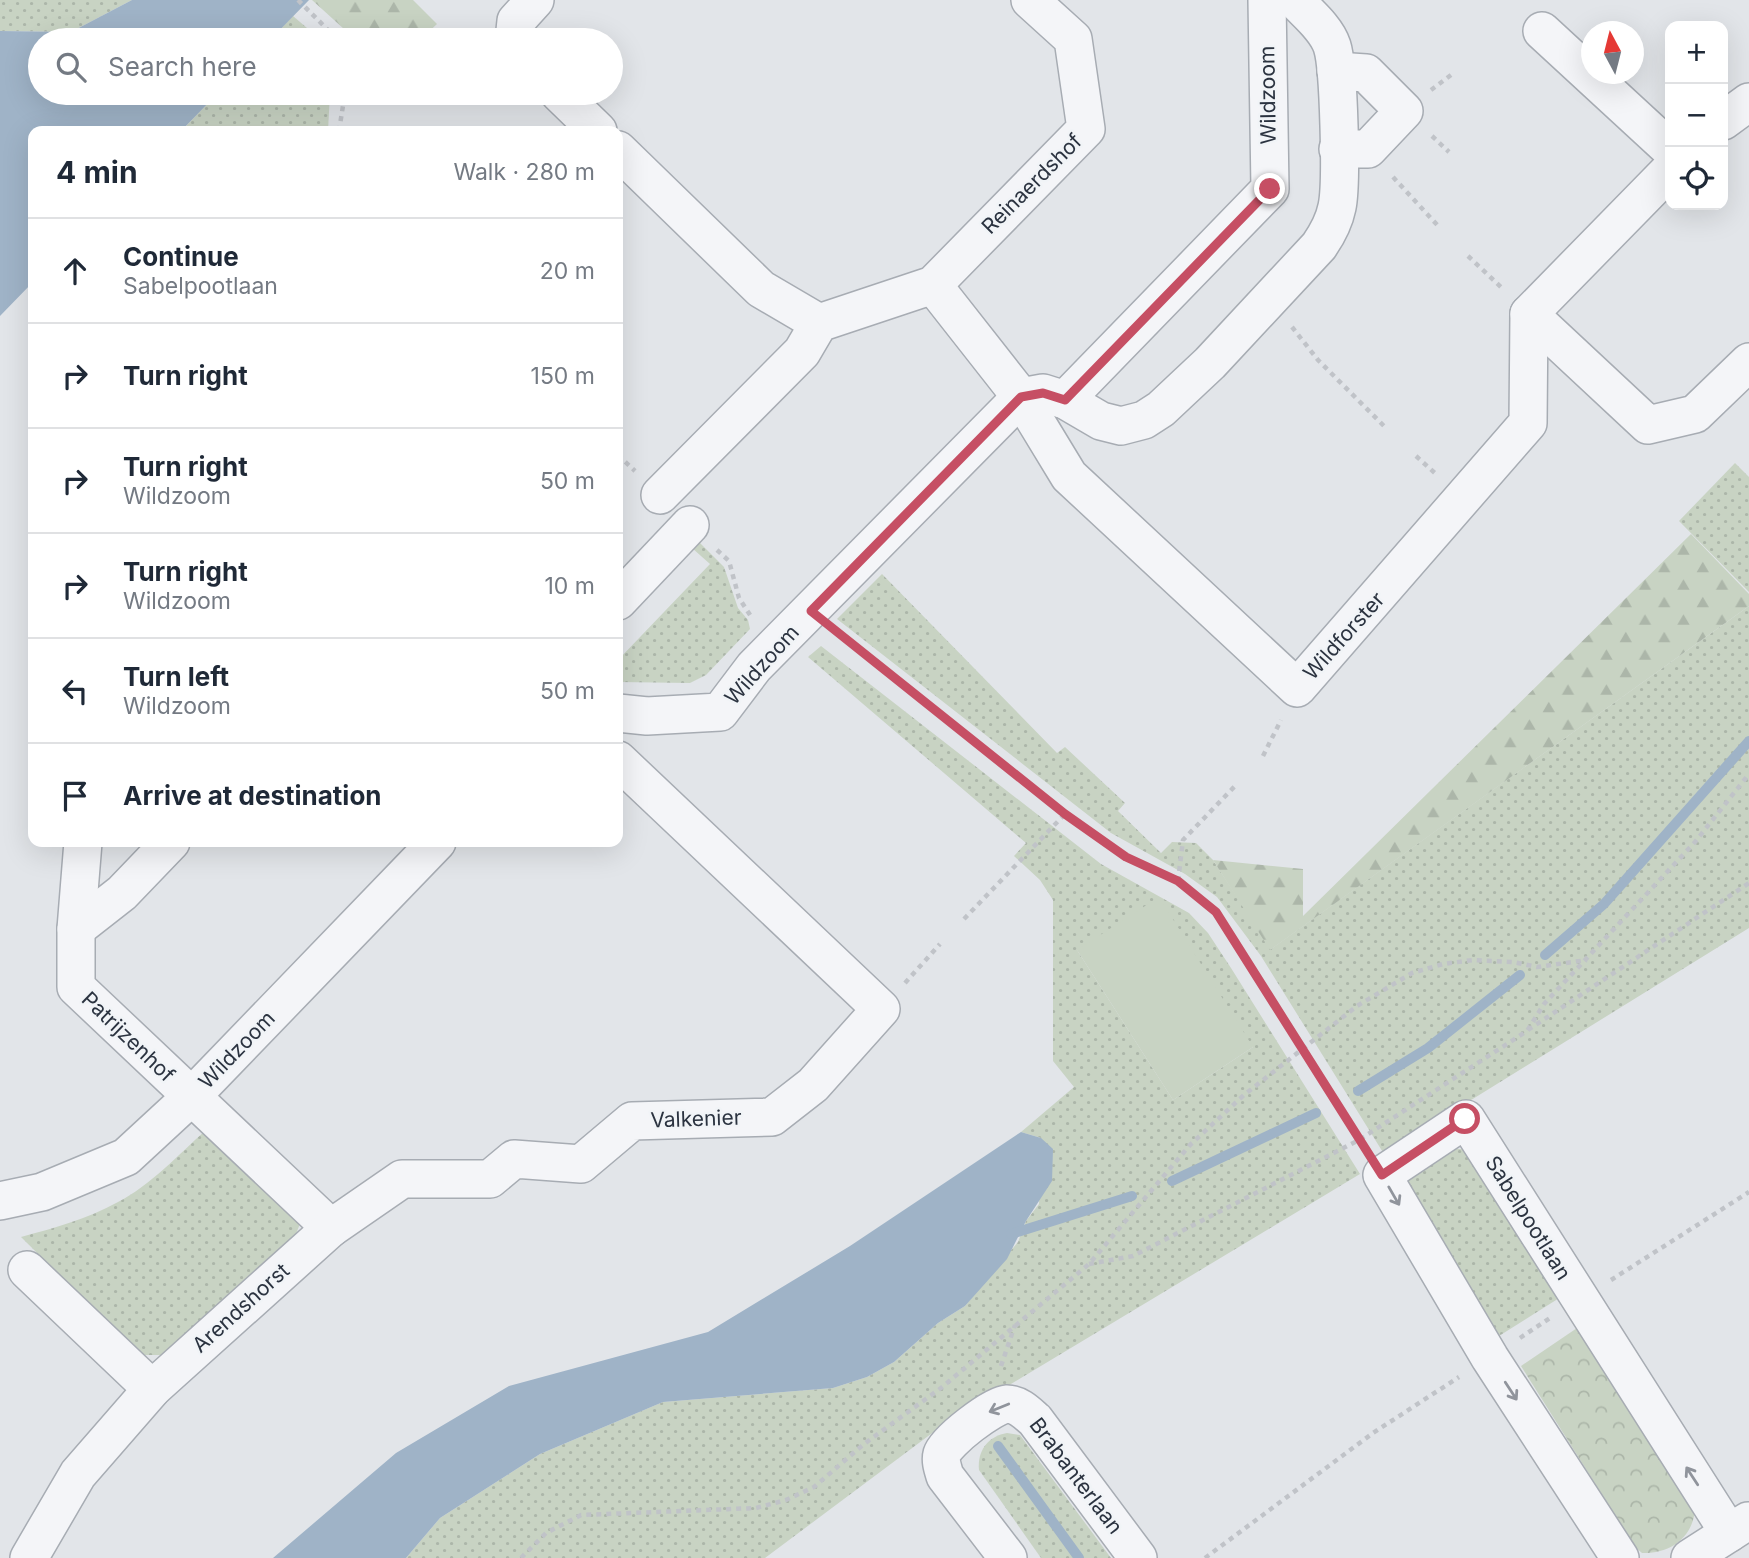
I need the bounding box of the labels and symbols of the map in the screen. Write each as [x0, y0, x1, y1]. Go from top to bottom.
north arrow [1581, 21, 1644, 84]
street label: Wildzoom [1254, 46, 1281, 145]
street label: Reinaerdshof [976, 128, 1087, 239]
route end [1254, 173, 1285, 204]
street label: Wildforster [1298, 587, 1390, 685]
street label: Wildzoom [719, 620, 804, 710]
street label: Patrijzenhof [77, 986, 180, 1087]
street label: Wildzoom [193, 1006, 280, 1094]
route start [1449, 1103, 1480, 1134]
street label: Valkenier [650, 1104, 742, 1133]
street label: Sabelpootlaan [1480, 1151, 1577, 1284]
one-way arrow [1388, 1185, 1402, 1205]
street label: Arendshorst [187, 1258, 294, 1358]
one-way arrow [1504, 1381, 1519, 1400]
one-way arrow [989, 1403, 1010, 1416]
street label: Brabanterlaan [1025, 1413, 1128, 1539]
one-way arrow [1684, 1467, 1699, 1486]

